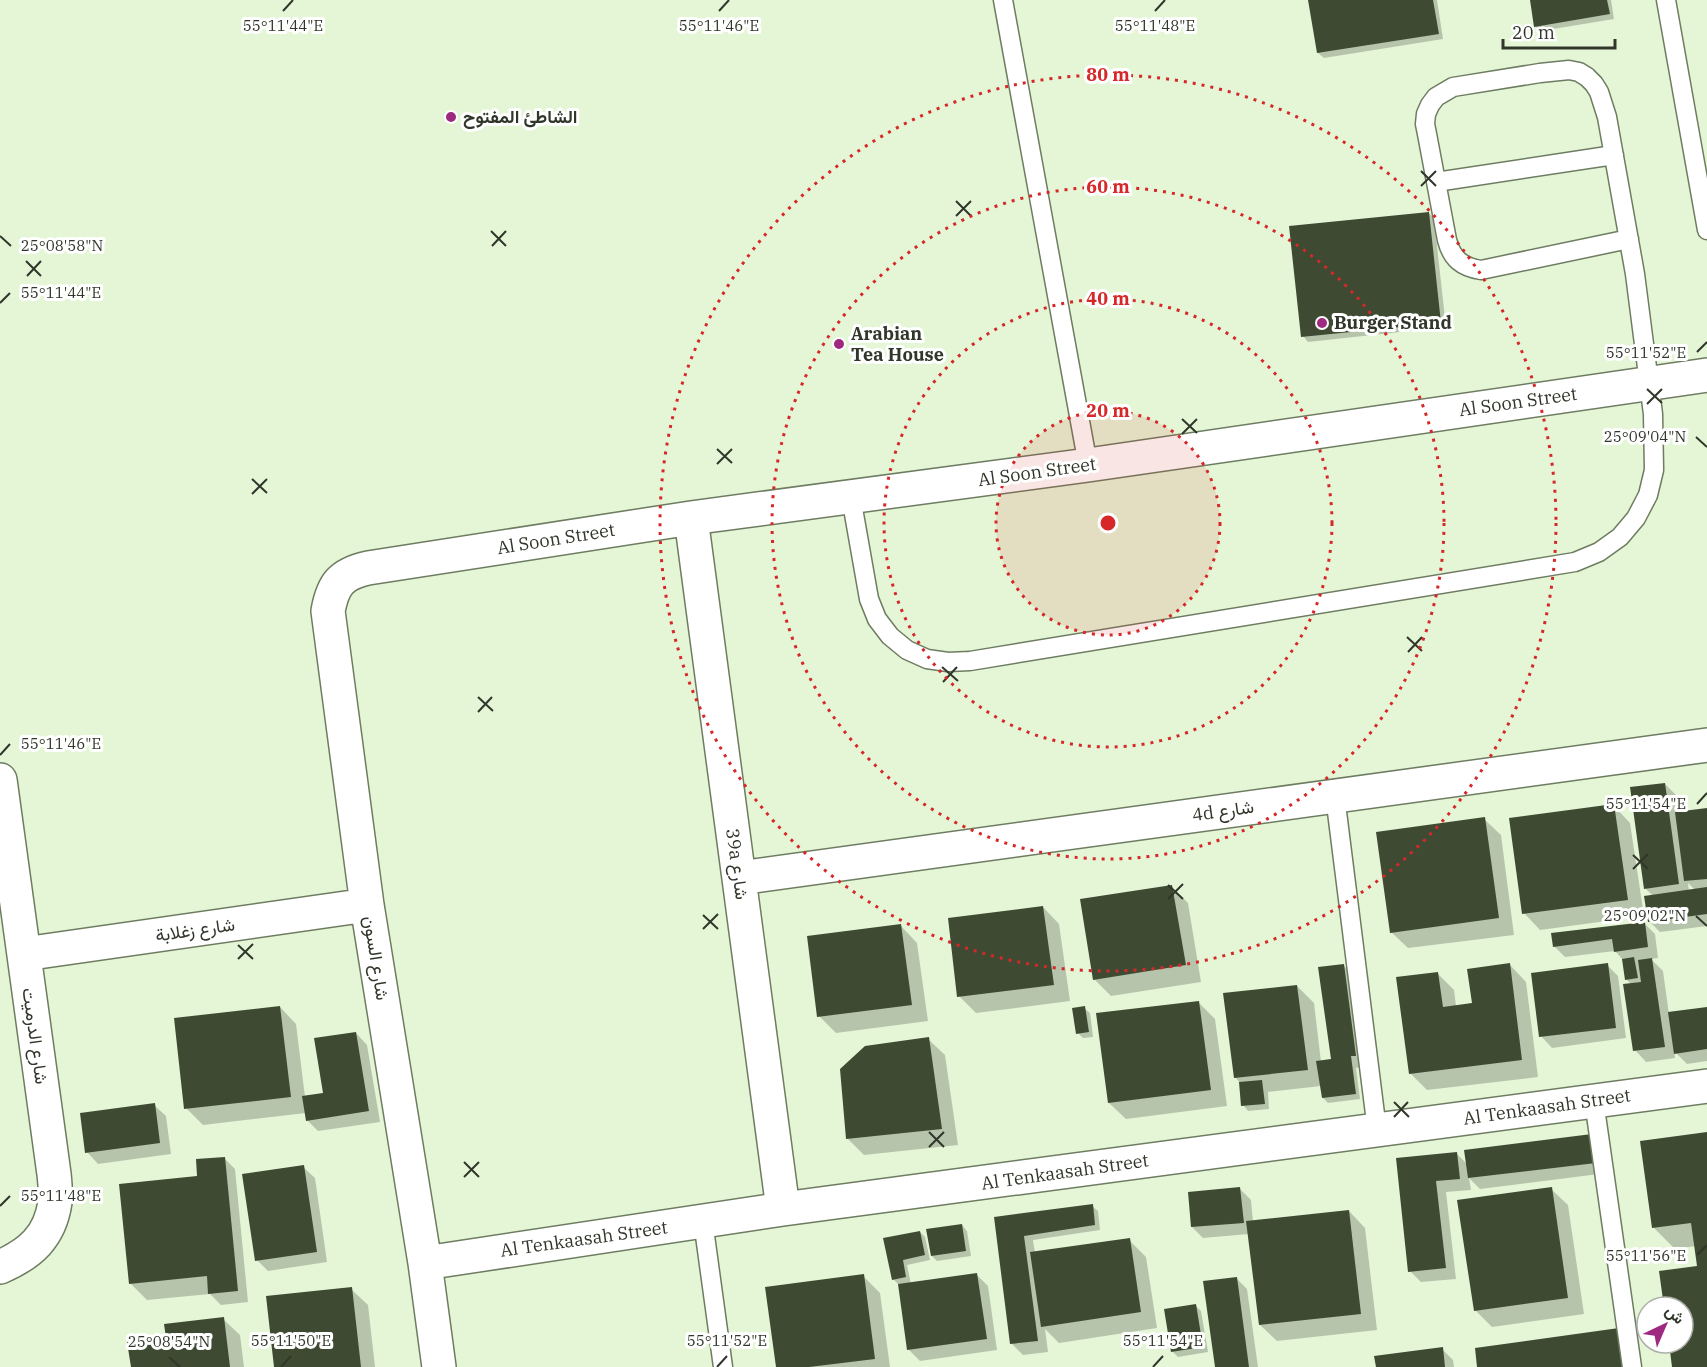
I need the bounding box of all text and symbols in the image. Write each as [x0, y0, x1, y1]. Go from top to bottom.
scale bar [1503, 12, 1616, 50]
text: 55°11'44"E [243, 16, 323, 35]
text: 55°11'46"E [679, 16, 759, 35]
text: 55°11'48"E [1115, 16, 1195, 35]
text: 20 m [1512, 21, 1555, 44]
text: 80 m [1086, 63, 1130, 86]
place label: الشاطئ المفتوح [463, 105, 578, 129]
marker: الشاطئ المفتوح [444, 110, 458, 124]
text: 60 m [1086, 175, 1130, 198]
text: 25°08'58"N [21, 236, 103, 255]
text: 55°11'44"E [21, 283, 101, 302]
text: 40 m [1086, 287, 1130, 310]
place label: Burger Stand [1334, 311, 1452, 334]
marker: Burger Stand [1315, 316, 1329, 330]
place label: Arabian Tea House [851, 322, 944, 366]
marker: Arabian Tea House [832, 337, 846, 351]
text: 55°11'52"E [1606, 343, 1686, 362]
street label: Al Soon Street [1457, 382, 1578, 421]
text: 20 m [1086, 399, 1130, 422]
text: 25°09'04"N [1604, 427, 1686, 446]
street label: Al Soon Street [976, 452, 1097, 491]
centre of rings [1098, 513, 1118, 533]
street label: Al Soon Street [495, 518, 617, 559]
text: 55°11'46"E [21, 734, 101, 753]
text: 55°11'54"E [1606, 794, 1686, 813]
street label: 4d شارع [1191, 795, 1255, 827]
street label: 39a شارع [720, 827, 754, 901]
text: 25°09'02"N [1604, 906, 1686, 925]
street label: شارع زغلابة [154, 913, 236, 947]
street label: شارع السون [357, 914, 395, 1002]
street label: شارع الدرميت [16, 986, 54, 1086]
street label: Al Tenkaasah Street [1462, 1083, 1632, 1130]
street label: Al Tenkaasah Street [980, 1148, 1150, 1195]
text: 55°11'48"E [21, 1186, 101, 1205]
street label: Al Tenkaasah Street [499, 1215, 669, 1262]
text: 55°11'56"E [1606, 1246, 1686, 1265]
north arrow [1635, 1295, 1695, 1355]
text: ش [1662, 1300, 1689, 1328]
text: 55°11'50"E [251, 1331, 331, 1350]
text: 55°11'52"E [687, 1331, 767, 1350]
text: 55°11'54"E [1123, 1331, 1203, 1350]
text: 25°08'54"N [128, 1332, 210, 1351]

